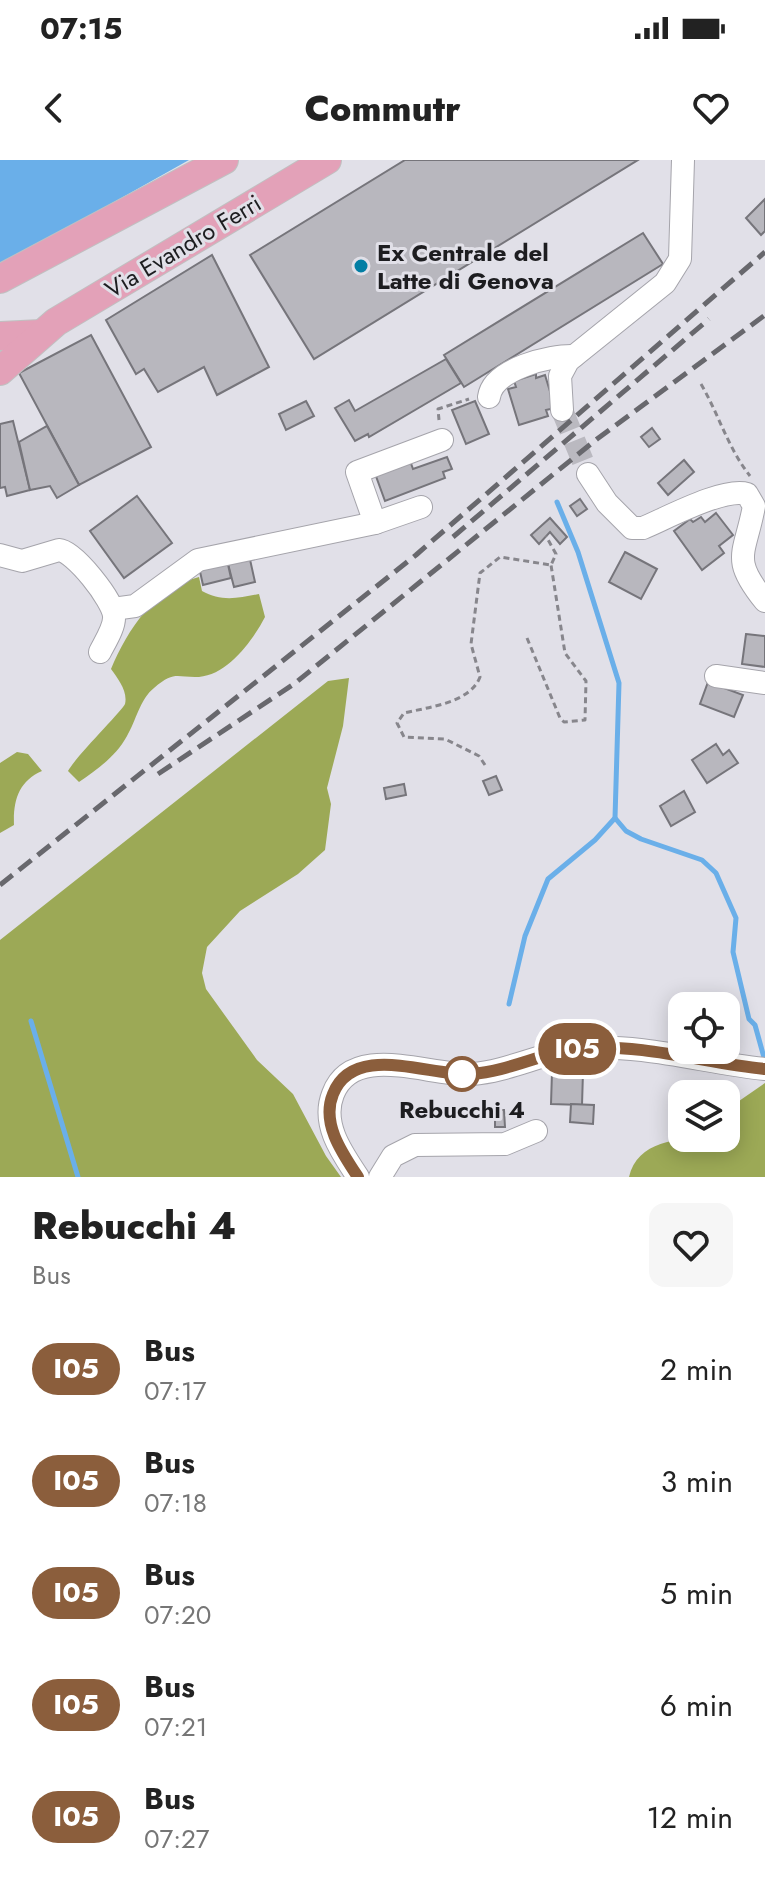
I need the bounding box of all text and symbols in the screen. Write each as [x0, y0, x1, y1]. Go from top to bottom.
text: 07:15 [40, 7, 122, 50]
text: Commutr [304, 82, 461, 134]
icon: back [32, 86, 76, 130]
icon: heart [689, 86, 733, 130]
street label: Via Evandro Ferri [98, 185, 268, 307]
place label: Ex Centrale del Latte di Genova [377, 235, 554, 298]
marker: Ex Centrale del Latte di Genova [352, 257, 370, 275]
map controls [668, 992, 740, 1152]
button: locate [668, 992, 740, 1064]
line badge: I05 [531, 1023, 623, 1075]
text: I05 [554, 1028, 600, 1069]
marker: Rebucchi 4 [445, 1057, 479, 1091]
button: layers [668, 1080, 740, 1152]
place label: Rebucchi 4 [399, 1092, 525, 1127]
text: Rebucchi 4 [32, 1198, 236, 1253]
button: heart [649, 1203, 733, 1287]
text: Bus [32, 1256, 71, 1294]
text: Bus [144, 1329, 195, 1372]
text: I05 [53, 1348, 99, 1389]
text: 2 min [660, 1348, 733, 1391]
text: 07:17 [144, 1372, 206, 1410]
text: Bus [144, 1441, 195, 1484]
text: I05 [53, 1460, 99, 1501]
text: 3 min [661, 1460, 733, 1503]
text: 07:18 [144, 1484, 207, 1522]
text: Bus [144, 1553, 195, 1596]
text: I05 [53, 1572, 99, 1613]
text: 5 min [660, 1572, 733, 1615]
text: 07:20 [144, 1596, 211, 1634]
text: Bus [144, 1665, 195, 1708]
text: I05 [53, 1684, 99, 1725]
text: 6 min [660, 1684, 733, 1727]
text: 07:21 [144, 1708, 208, 1746]
text: Bus [144, 1777, 195, 1820]
text: I05 [53, 1796, 99, 1837]
text: 12 min [646, 1796, 733, 1839]
text: 07:27 [144, 1820, 210, 1858]

